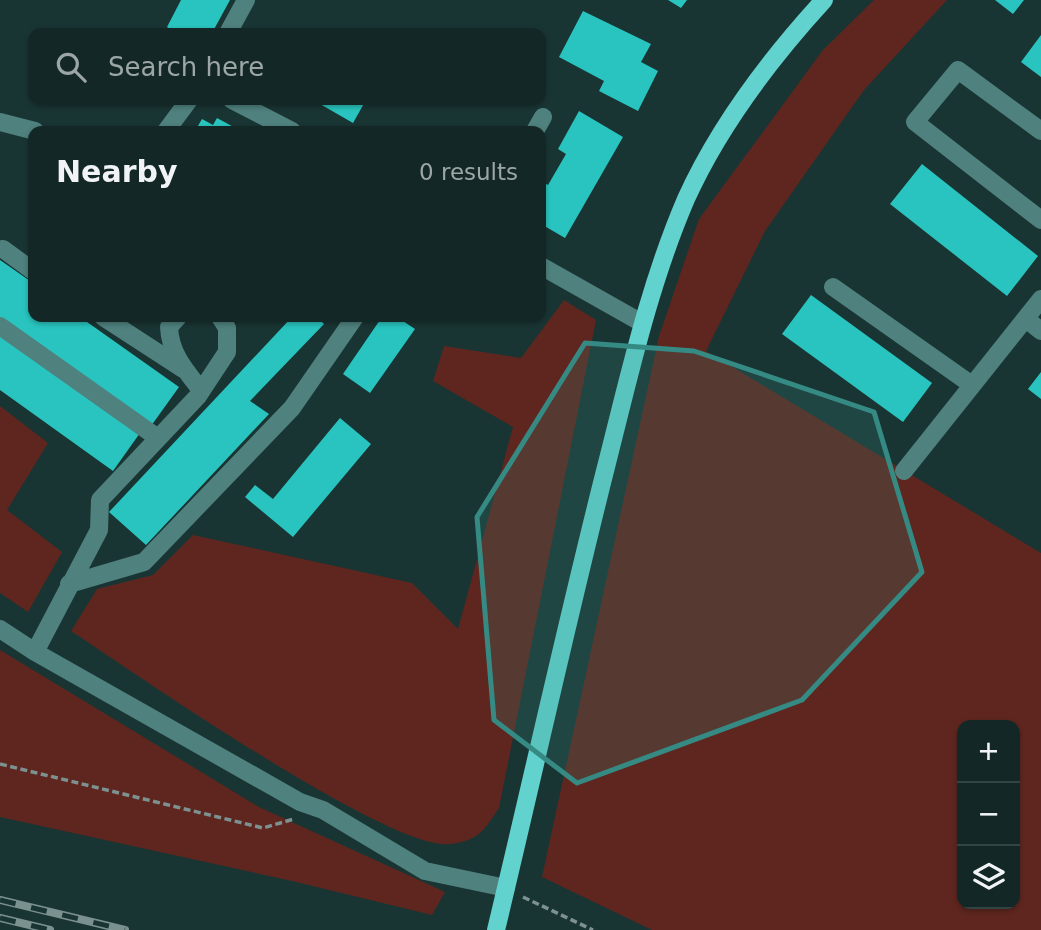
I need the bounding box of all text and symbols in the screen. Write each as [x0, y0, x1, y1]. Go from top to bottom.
search box [28, 28, 546, 105]
icon: search [52, 48, 90, 86]
text: Search here [108, 52, 264, 82]
text: Nearby [56, 154, 178, 189]
text: 0 results [419, 159, 518, 185]
map controls [957, 720, 1020, 909]
button: + [957, 720, 1020, 783]
button: − [957, 783, 1020, 846]
button: layers [957, 846, 1020, 909]

